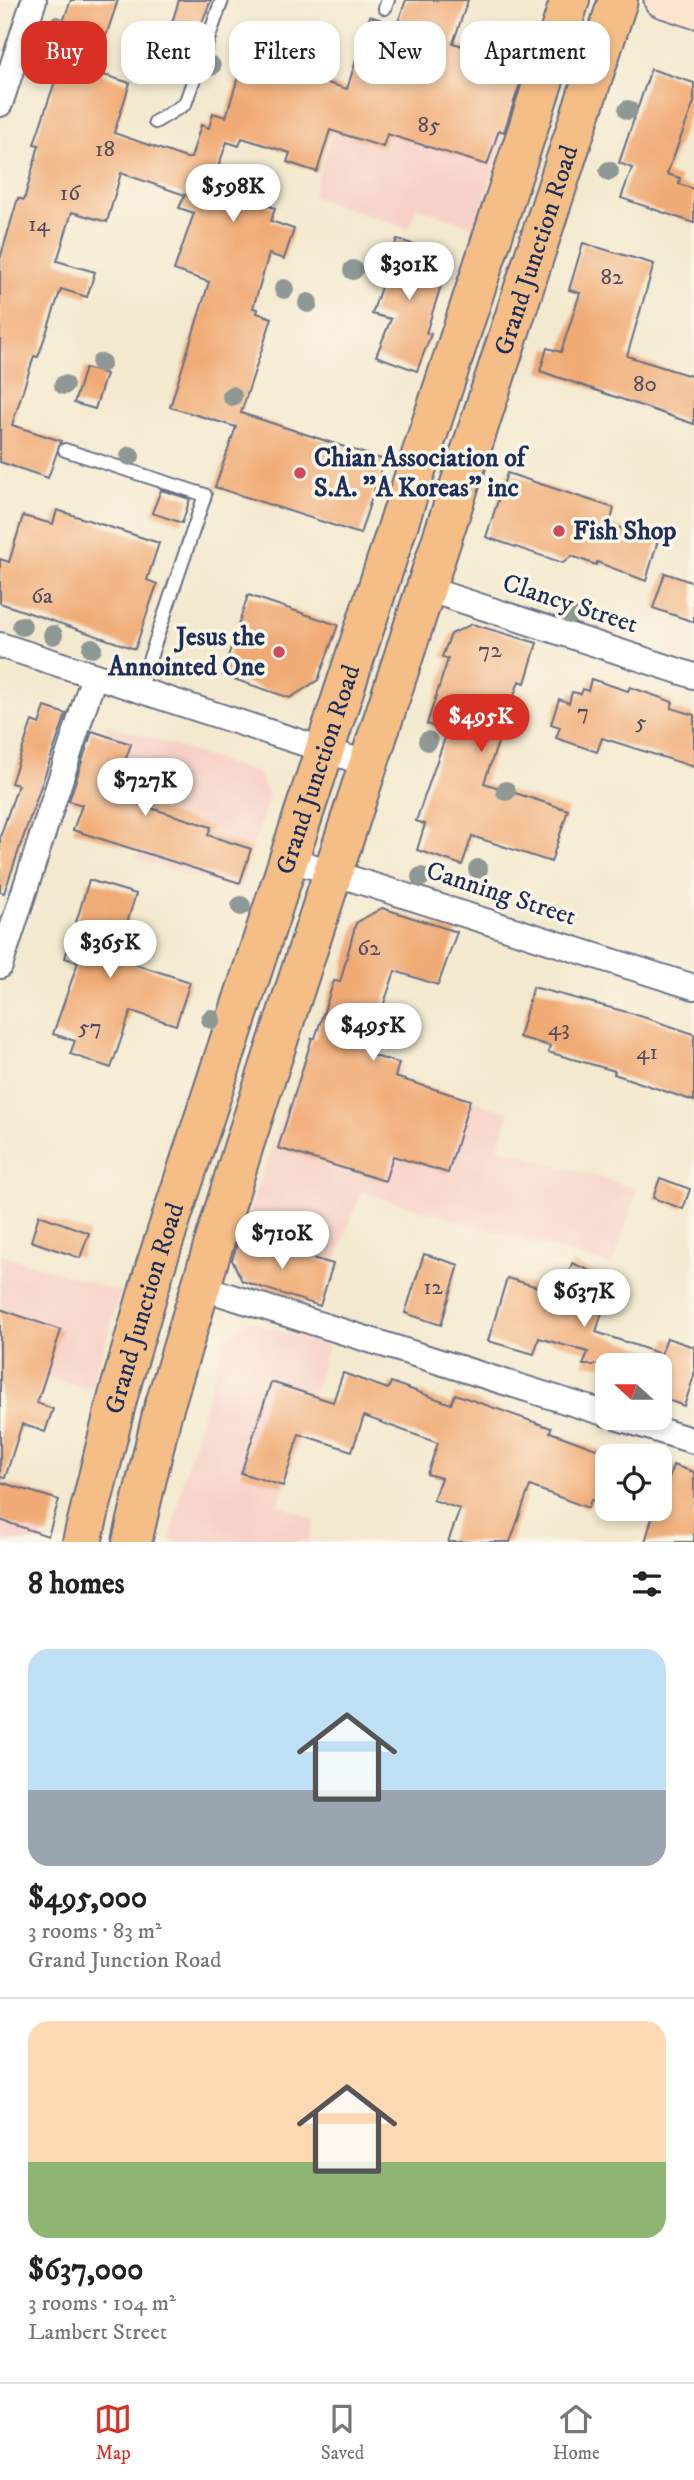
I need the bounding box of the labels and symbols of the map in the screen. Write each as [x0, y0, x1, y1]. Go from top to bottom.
house number: 85 [418, 111, 440, 140]
house number: 18 [95, 135, 115, 164]
street label: Grand Junction Road [487, 141, 586, 359]
pin: $598K [184, 164, 282, 224]
house number: 16 [60, 179, 81, 208]
house number: 14 [28, 210, 51, 239]
pin: $301K [360, 243, 458, 302]
house number: 82 [601, 263, 624, 292]
house number: 80 [633, 370, 657, 399]
place label: Chian Association of S.A. "A Koreas" inc [314, 442, 530, 505]
marker: Chian Association of S.A. "A Koreas" inc [292, 465, 308, 481]
place label: Fish Shop [573, 515, 676, 548]
marker: Fish Shop [551, 523, 567, 539]
street label: Clancy Street [498, 567, 642, 641]
house number: 6a [31, 582, 53, 611]
place label: Jesus the Annointed One [107, 621, 265, 684]
house number: 72 [478, 636, 502, 665]
marker: Jesus the Annointed One [271, 644, 287, 660]
street label: Grand Junction Road [268, 660, 368, 879]
pin: $495K [432, 694, 530, 754]
house number: 7 [577, 698, 589, 727]
house number: 5 [635, 708, 647, 737]
pin: $727K [96, 758, 194, 818]
street label: Canning Street [422, 854, 580, 934]
pin: $365K [61, 920, 159, 980]
house number: 62 [357, 934, 381, 963]
pin: $495K [324, 1004, 422, 1063]
house number: 57 [78, 1013, 102, 1042]
house number: 43 [548, 1014, 570, 1043]
house number: 41 [636, 1038, 658, 1067]
street label: Grand Junction Road [98, 1198, 192, 1417]
pin: $710K [233, 1212, 331, 1271]
pin: $637K [535, 1270, 633, 1329]
house number: 12 [423, 1273, 444, 1302]
north arrow [595, 1353, 672, 1430]

